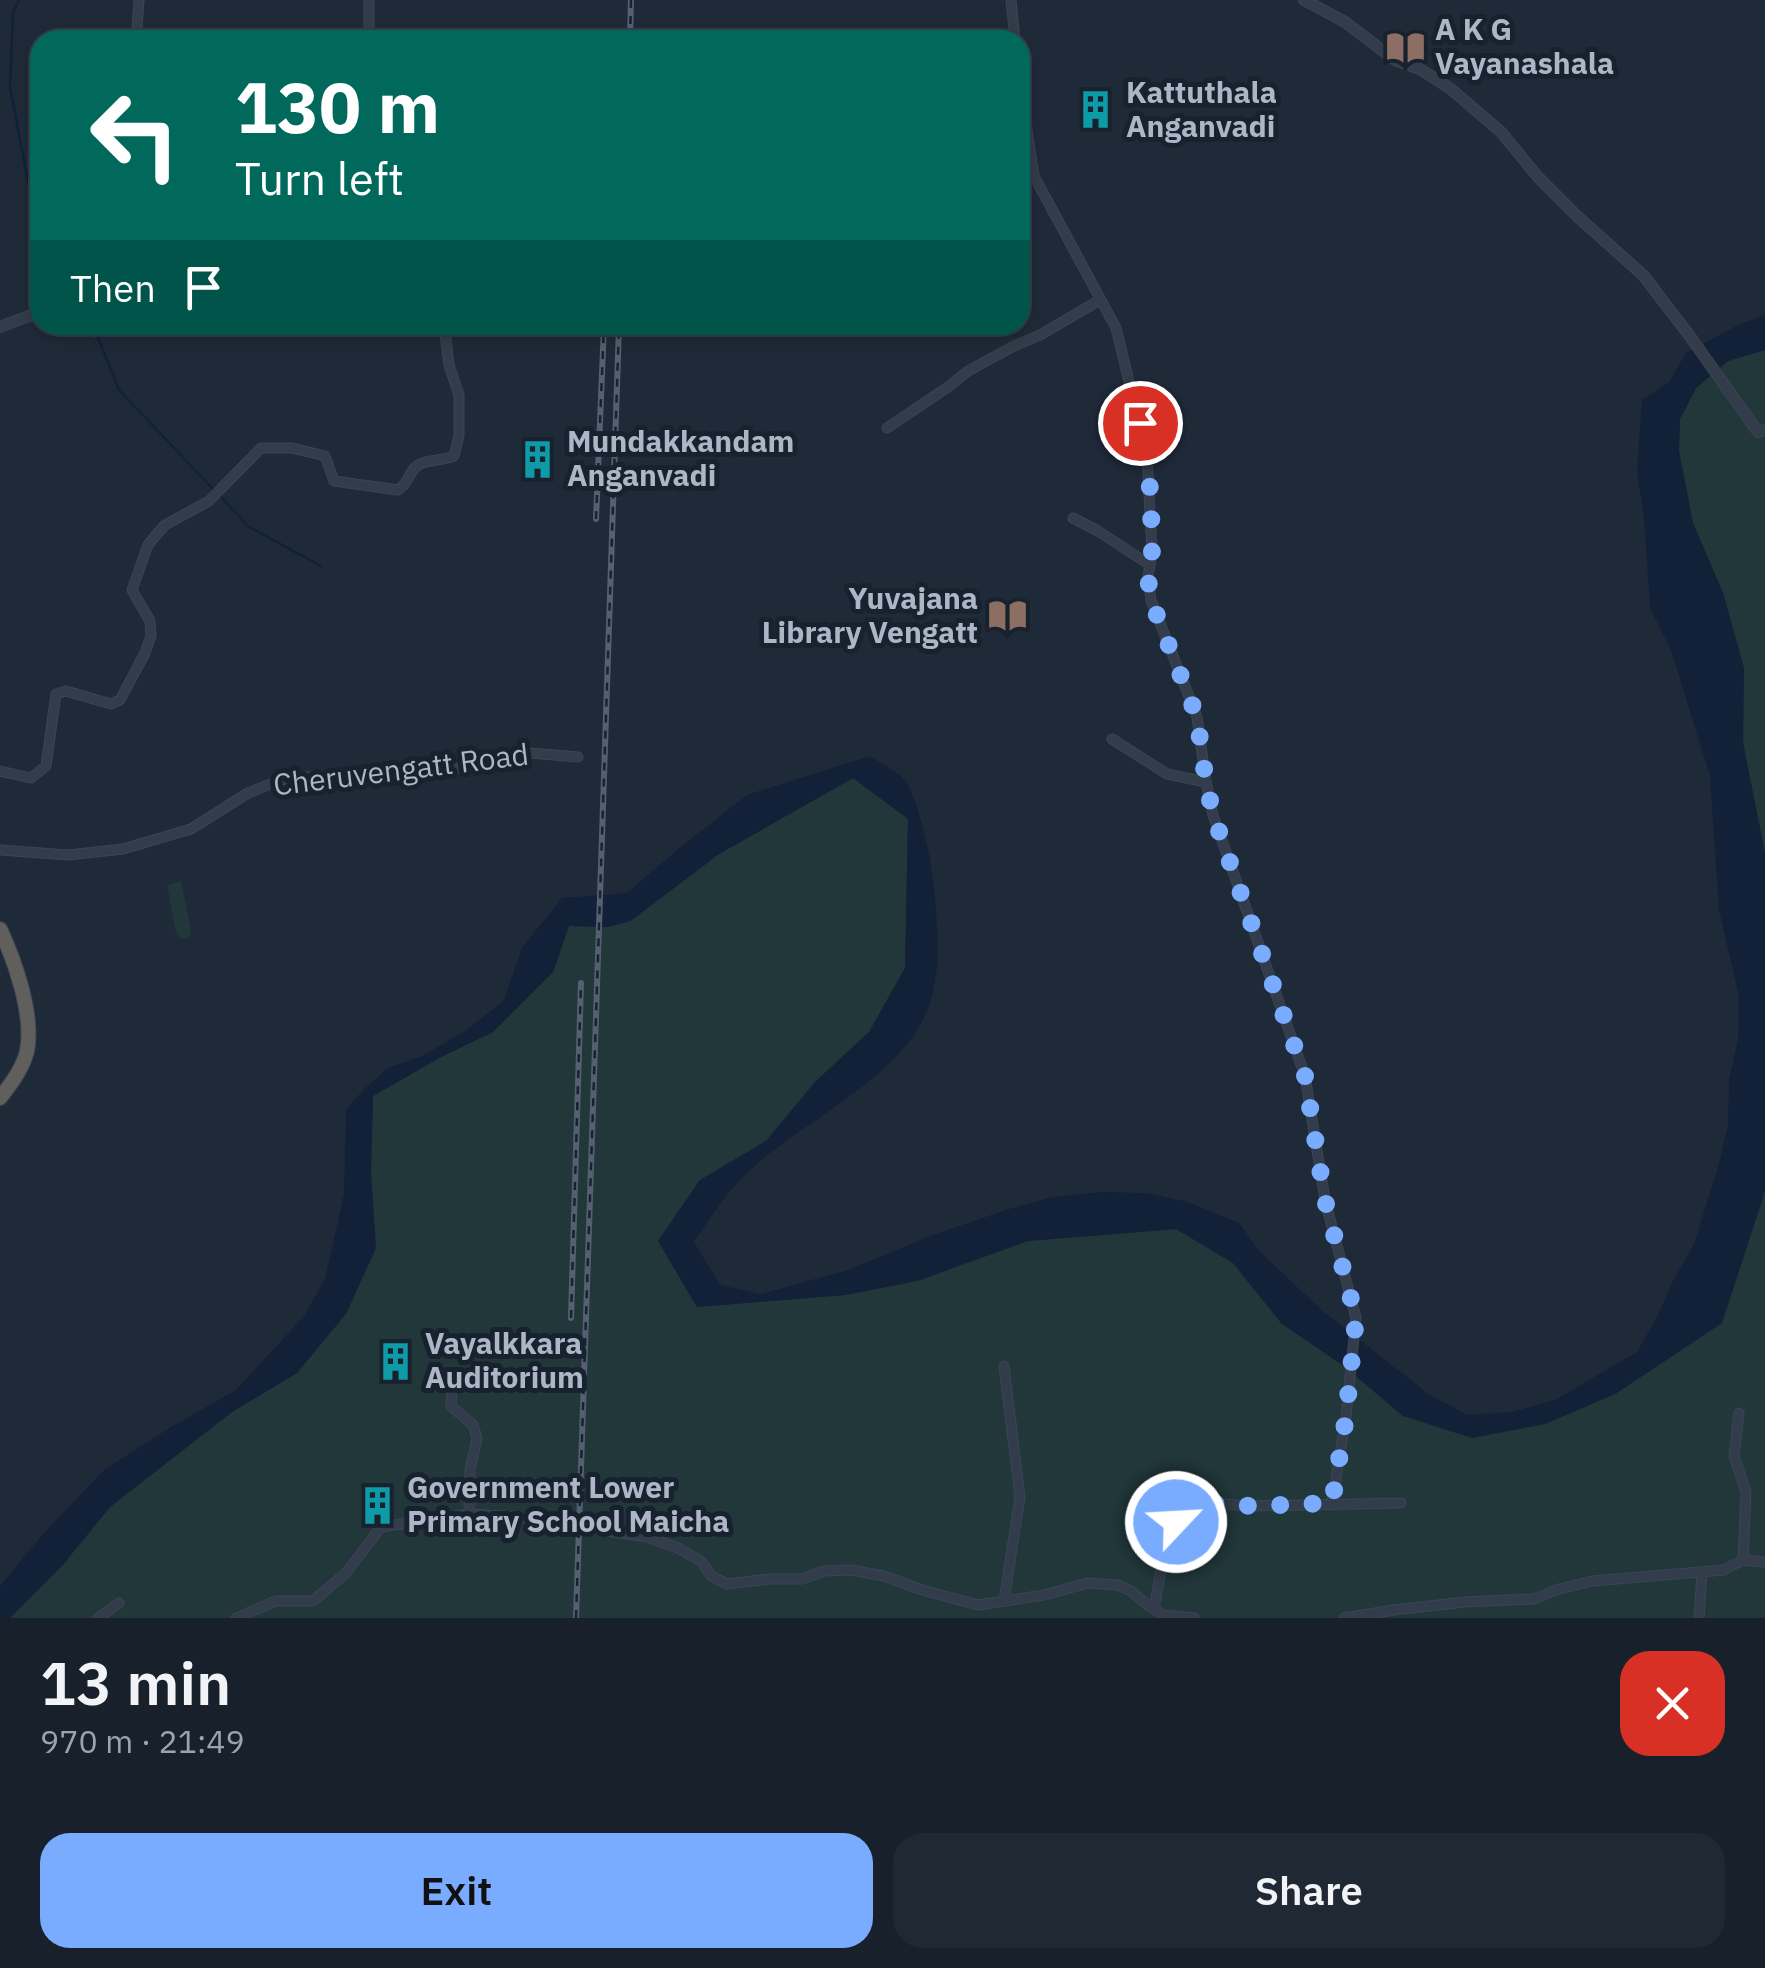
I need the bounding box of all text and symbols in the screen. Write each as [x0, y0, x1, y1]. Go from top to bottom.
place label: A K G Vayanashala [1435, 9, 1614, 82]
library icon: A K G Vayanashala [1384, 26, 1426, 68]
text: 130 m [235, 61, 440, 152]
icon: left [70, 70, 200, 200]
place label: Kattuthala Anganvadi [1126, 72, 1277, 145]
building icon: Kattuthala Anganvadi [1075, 89, 1117, 131]
text: Turn left [235, 149, 404, 207]
icon: arrive [176, 260, 231, 315]
text: Then [70, 263, 156, 312]
pin [1098, 381, 1183, 466]
icon: arrive [1113, 396, 1168, 451]
place label: Mundakkandam Anganvadi [567, 421, 794, 494]
building icon: Mundakkandam Anganvadi [516, 438, 558, 480]
place label: Yuvajana Library Vengatt [762, 578, 978, 651]
library icon: Yuvajana Library Vengatt [987, 595, 1029, 637]
street label: Cheruvengatt Road [271, 734, 531, 804]
place label: Vayalkkara Auditorium [425, 1323, 584, 1396]
building icon: Vayalkkara Auditorium [374, 1340, 416, 1382]
place label: Government Lower Primary School Maicha [407, 1467, 729, 1540]
position arrow [1124, 1470, 1228, 1574]
building icon: Government Lower Primary School Maicha [356, 1484, 398, 1526]
text: 13 min [40, 1643, 231, 1722]
button: close [1620, 1651, 1725, 1756]
text: 970 m · 21:49 [40, 1720, 245, 1762]
button: Exit [40, 1833, 873, 1948]
button: Share [893, 1833, 1725, 1948]

